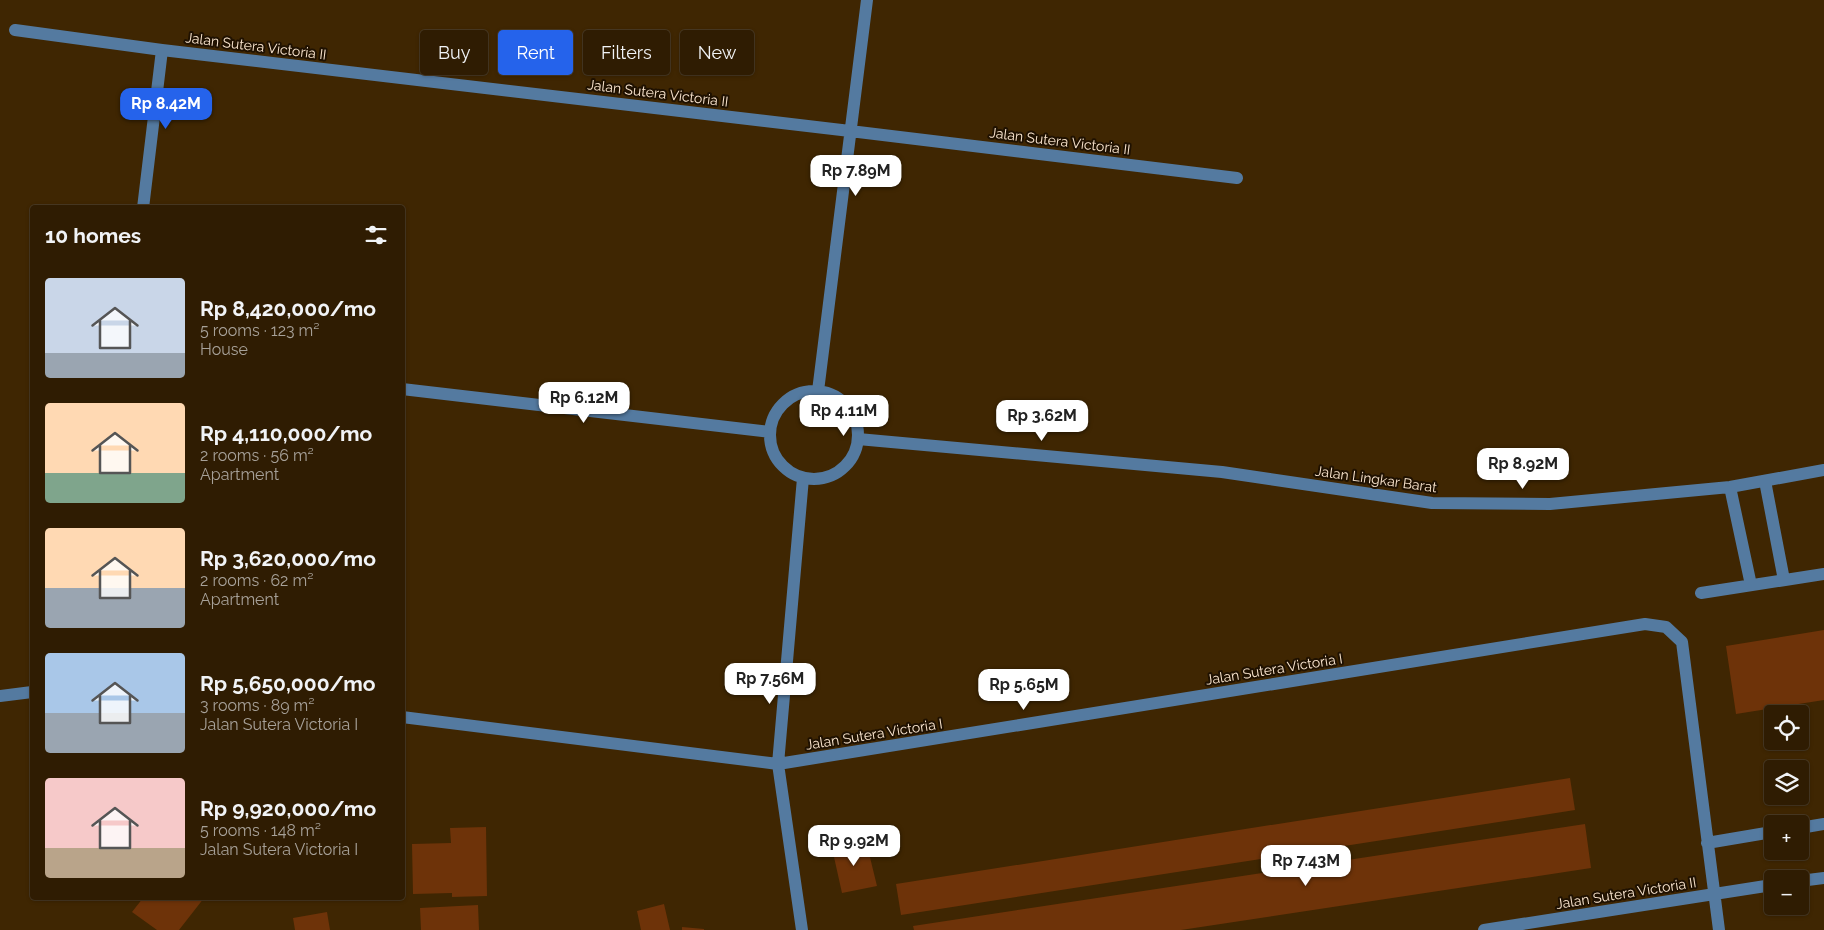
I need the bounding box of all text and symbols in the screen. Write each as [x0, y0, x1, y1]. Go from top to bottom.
street label: Jalan Sutera Victoria II [185, 29, 327, 63]
chip: Buy [420, 30, 488, 75]
chip: Rent [498, 30, 573, 75]
chip: Filters [583, 30, 670, 75]
chip: New [680, 30, 754, 75]
street label: Jalan Sutera Victoria II [587, 76, 729, 110]
pin: Rp 8.42M [114, 88, 218, 130]
text: Rp 8.42M [131, 94, 201, 113]
street label: Jalan Sutera Victoria II [989, 124, 1131, 158]
pin: Rp 7.89M [804, 154, 908, 197]
text: Rp 7.89M [821, 161, 891, 180]
icon: filters [362, 221, 390, 249]
text: 10 homes [45, 223, 141, 248]
text: Rp 8,420,000/mo [200, 296, 376, 321]
icon: home [85, 298, 145, 358]
text: 5 rooms · 123 m² [200, 321, 320, 340]
text: House [200, 340, 248, 359]
pin: Rp 6.12M [532, 382, 636, 424]
text: Rp 6.12M [550, 388, 618, 407]
pin: Rp 4.11M [792, 394, 896, 437]
pin: Rp 3.62M [990, 400, 1094, 442]
text: Rp 4.11M [811, 401, 877, 420]
text: Rp 3.62M [1007, 406, 1077, 425]
text: Rp 4,110,000/mo [200, 421, 372, 446]
icon: home [85, 423, 145, 483]
text: 2 rooms · 56 m² [200, 446, 314, 465]
pin: Rp 8.92M [1471, 448, 1575, 490]
text: Rp 8.92M [1488, 454, 1558, 473]
street label: Jalan Lingkar Barat [1314, 463, 1438, 496]
text: Apartment [200, 465, 279, 484]
text: Rp 3,620,000/mo [200, 546, 376, 571]
icon: home [85, 548, 145, 608]
text: 2 rooms · 62 m² [200, 571, 313, 590]
text: Apartment [200, 590, 279, 609]
street label: Jalan Sutera Victoria I [1204, 650, 1344, 688]
pin: Rp 7.56M [718, 662, 822, 705]
pin: Rp 5.65M [972, 668, 1076, 711]
text: Rp 7.56M [736, 669, 804, 688]
text: Rp 5,650,000/mo [200, 671, 376, 696]
icon: home [85, 673, 145, 733]
text: Rp 5.65M [989, 675, 1059, 694]
text: 3 rooms · 89 m² [200, 696, 315, 715]
map controls [1764, 705, 1809, 915]
button: locate [1764, 705, 1809, 750]
text: Jalan Sutera Victoria I [200, 715, 358, 734]
street label: Jalan Sutera Victoria I [804, 715, 944, 753]
button: layers [1764, 760, 1809, 805]
text: Rp 9,920,000/mo [200, 796, 376, 821]
icon: home [85, 798, 145, 858]
button: + [1764, 815, 1809, 860]
text: 5 rooms · 148 m² [200, 821, 321, 840]
pin: Rp 9.92M [802, 824, 906, 867]
text: Rp 9.92M [819, 831, 889, 850]
text: Jalan Sutera Victoria I [200, 840, 358, 859]
pin: Rp 7.43M [1254, 844, 1358, 887]
text: Rp 7.43M [1272, 851, 1340, 870]
button: − [1764, 870, 1809, 915]
street label: Jalan Sutera Victoria II [1555, 874, 1697, 912]

